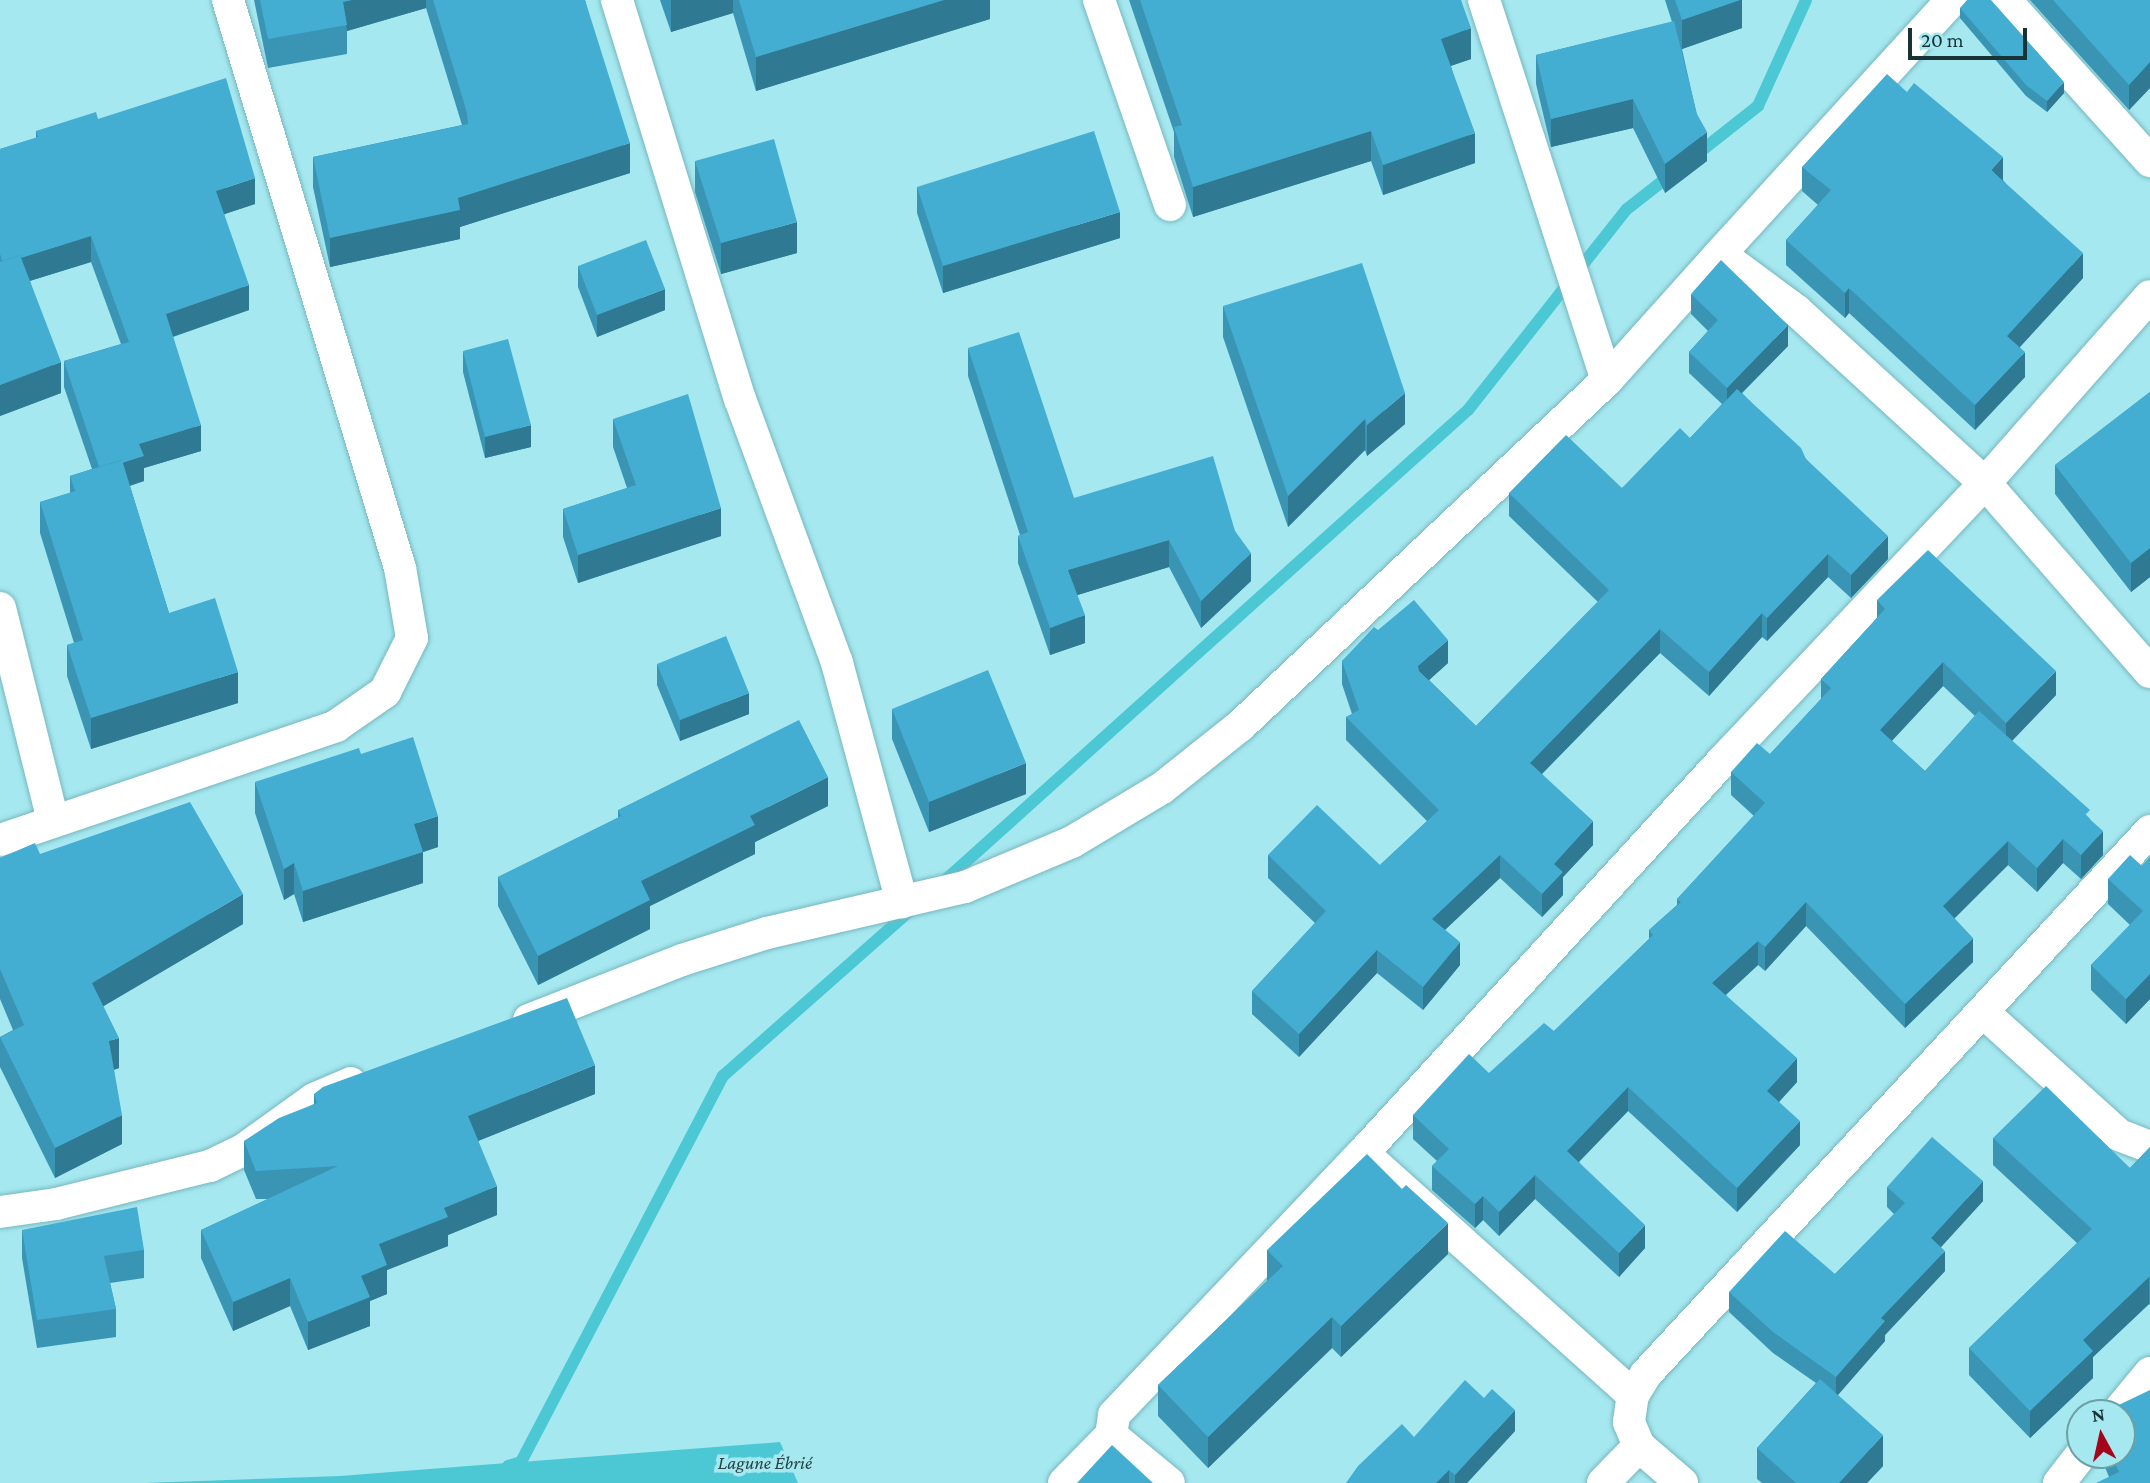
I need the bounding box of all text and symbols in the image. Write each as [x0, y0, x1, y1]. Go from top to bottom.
scale bar [1912, 14, 2031, 58]
text: 20 m [1921, 28, 1964, 52]
north arrow [2066, 1399, 2136, 1469]
text: N [2090, 1403, 2106, 1426]
water label: Lagune Ébrié [718, 1452, 812, 1474]

